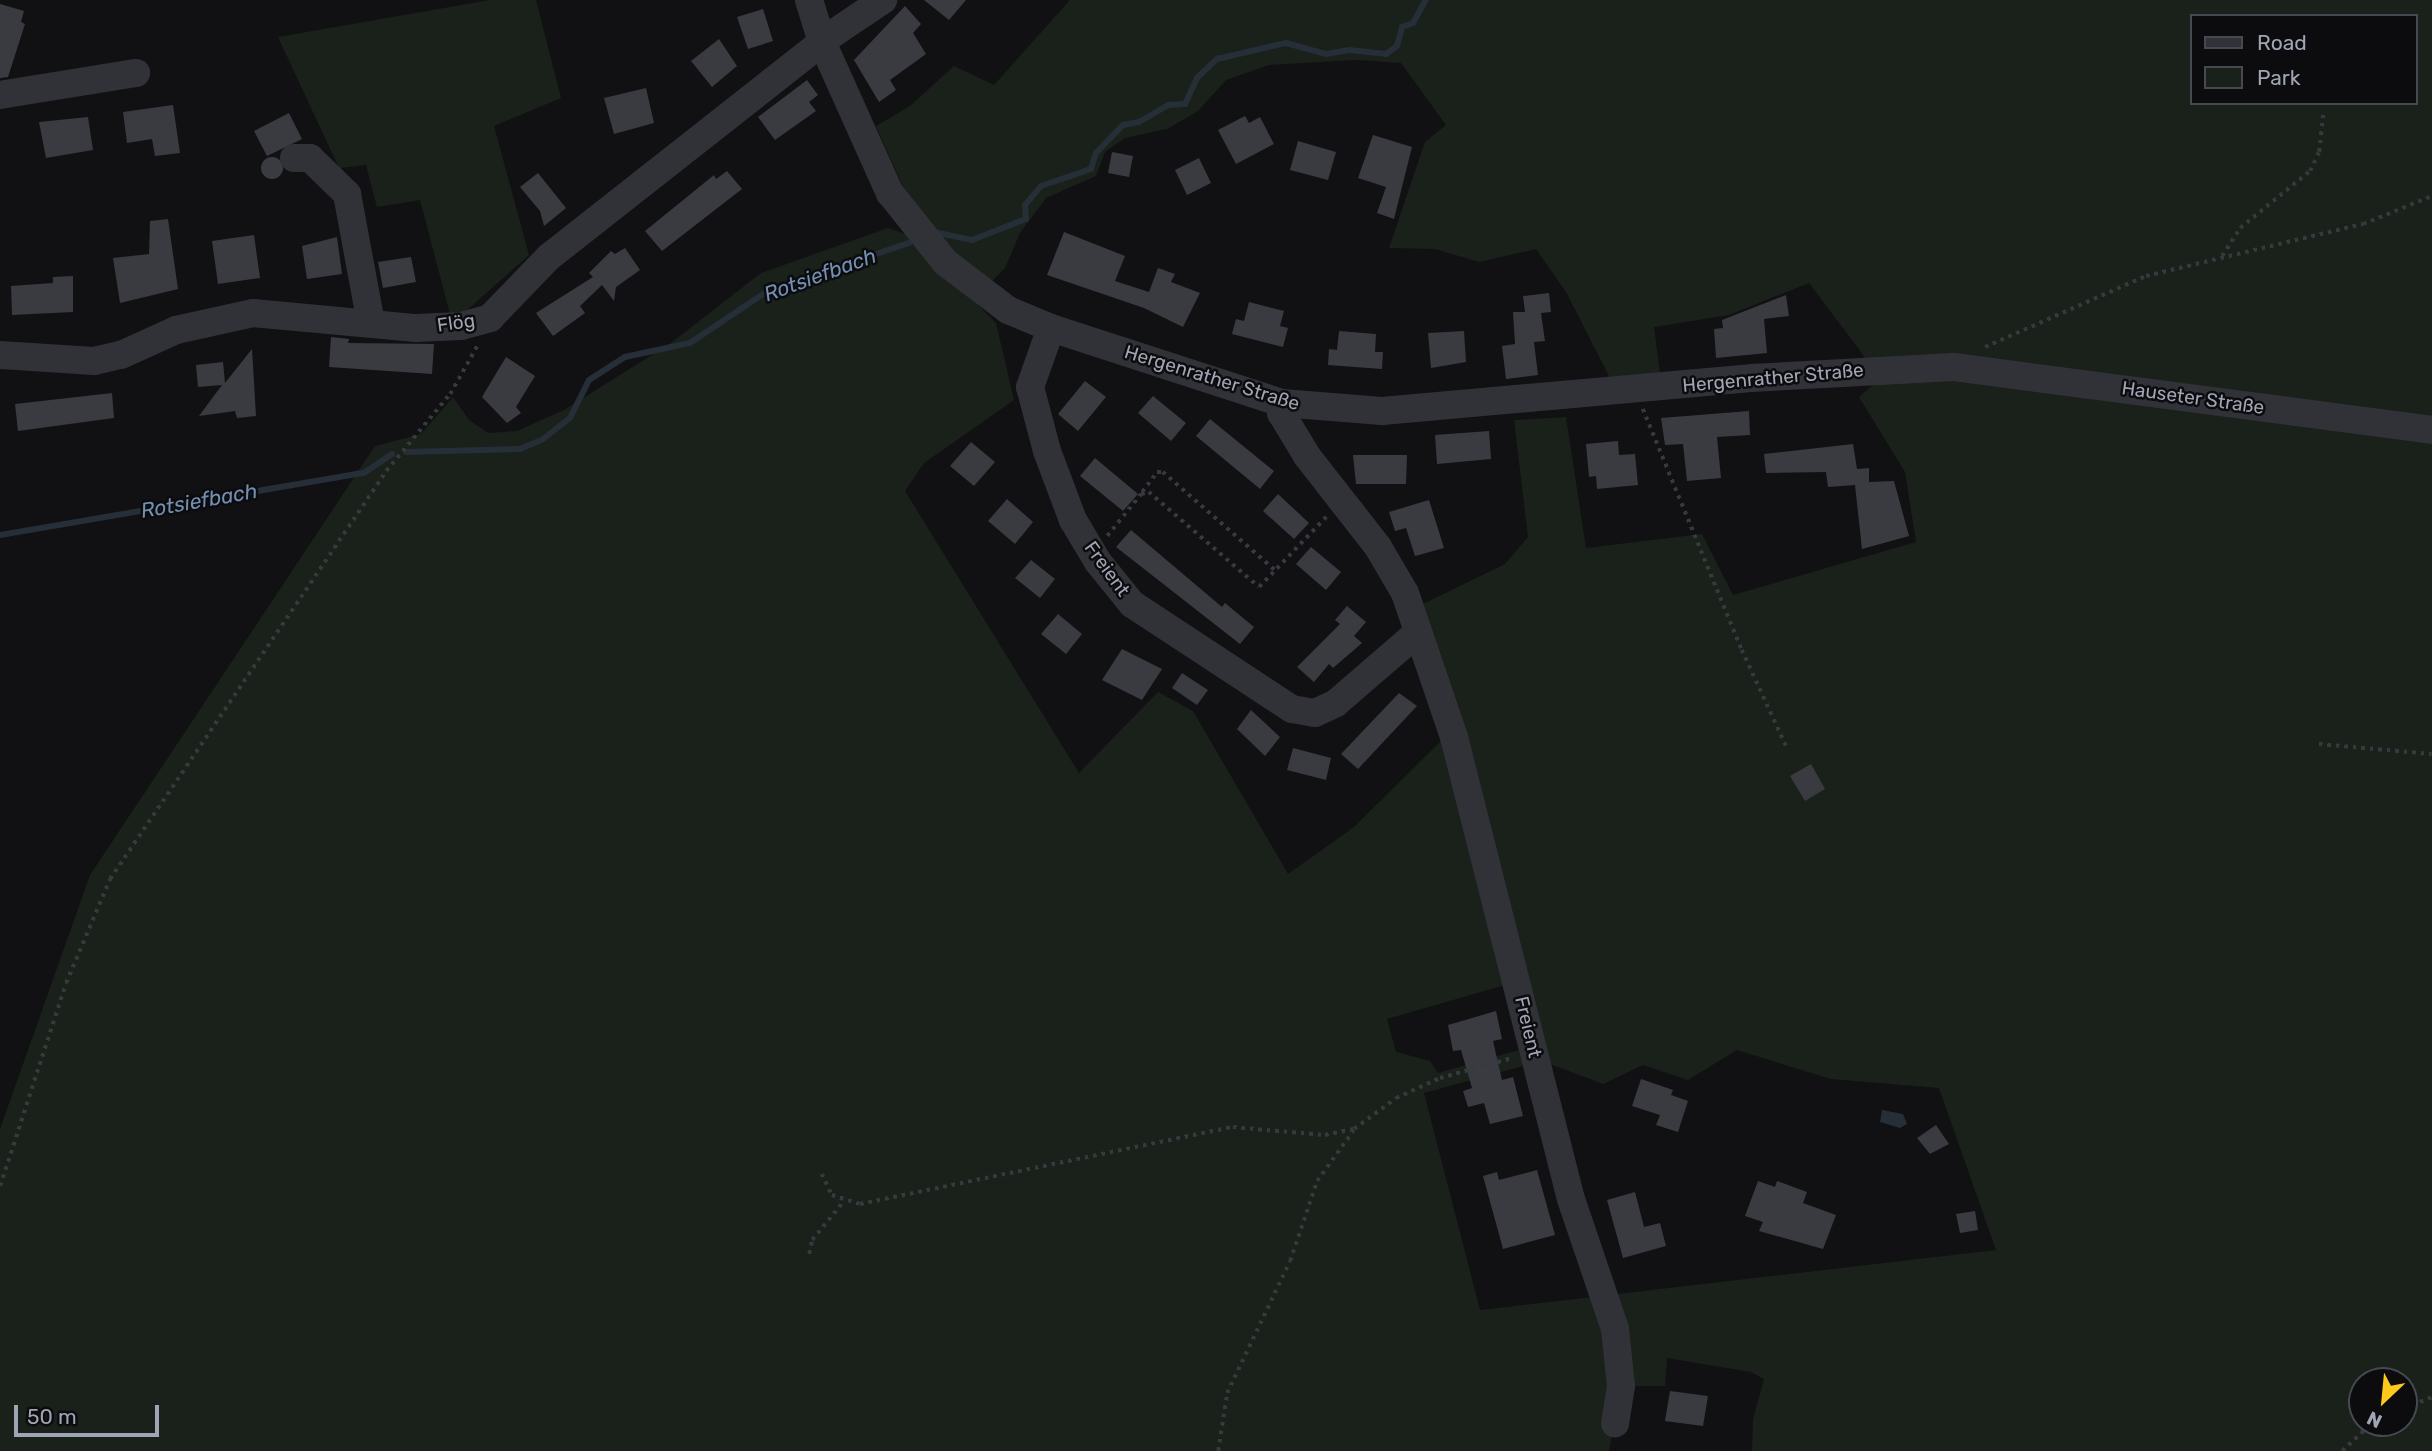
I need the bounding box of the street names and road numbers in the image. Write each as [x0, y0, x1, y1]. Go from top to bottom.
street label: Flög [436, 309, 476, 337]
street label: Hergenrather Straße [1121, 340, 1303, 416]
street label: Hergenrather Straße [1681, 359, 1865, 397]
street label: Hauseter Straße [2120, 377, 2266, 419]
street label: Freient [1079, 537, 1135, 601]
street label: Freient [1510, 994, 1546, 1060]

